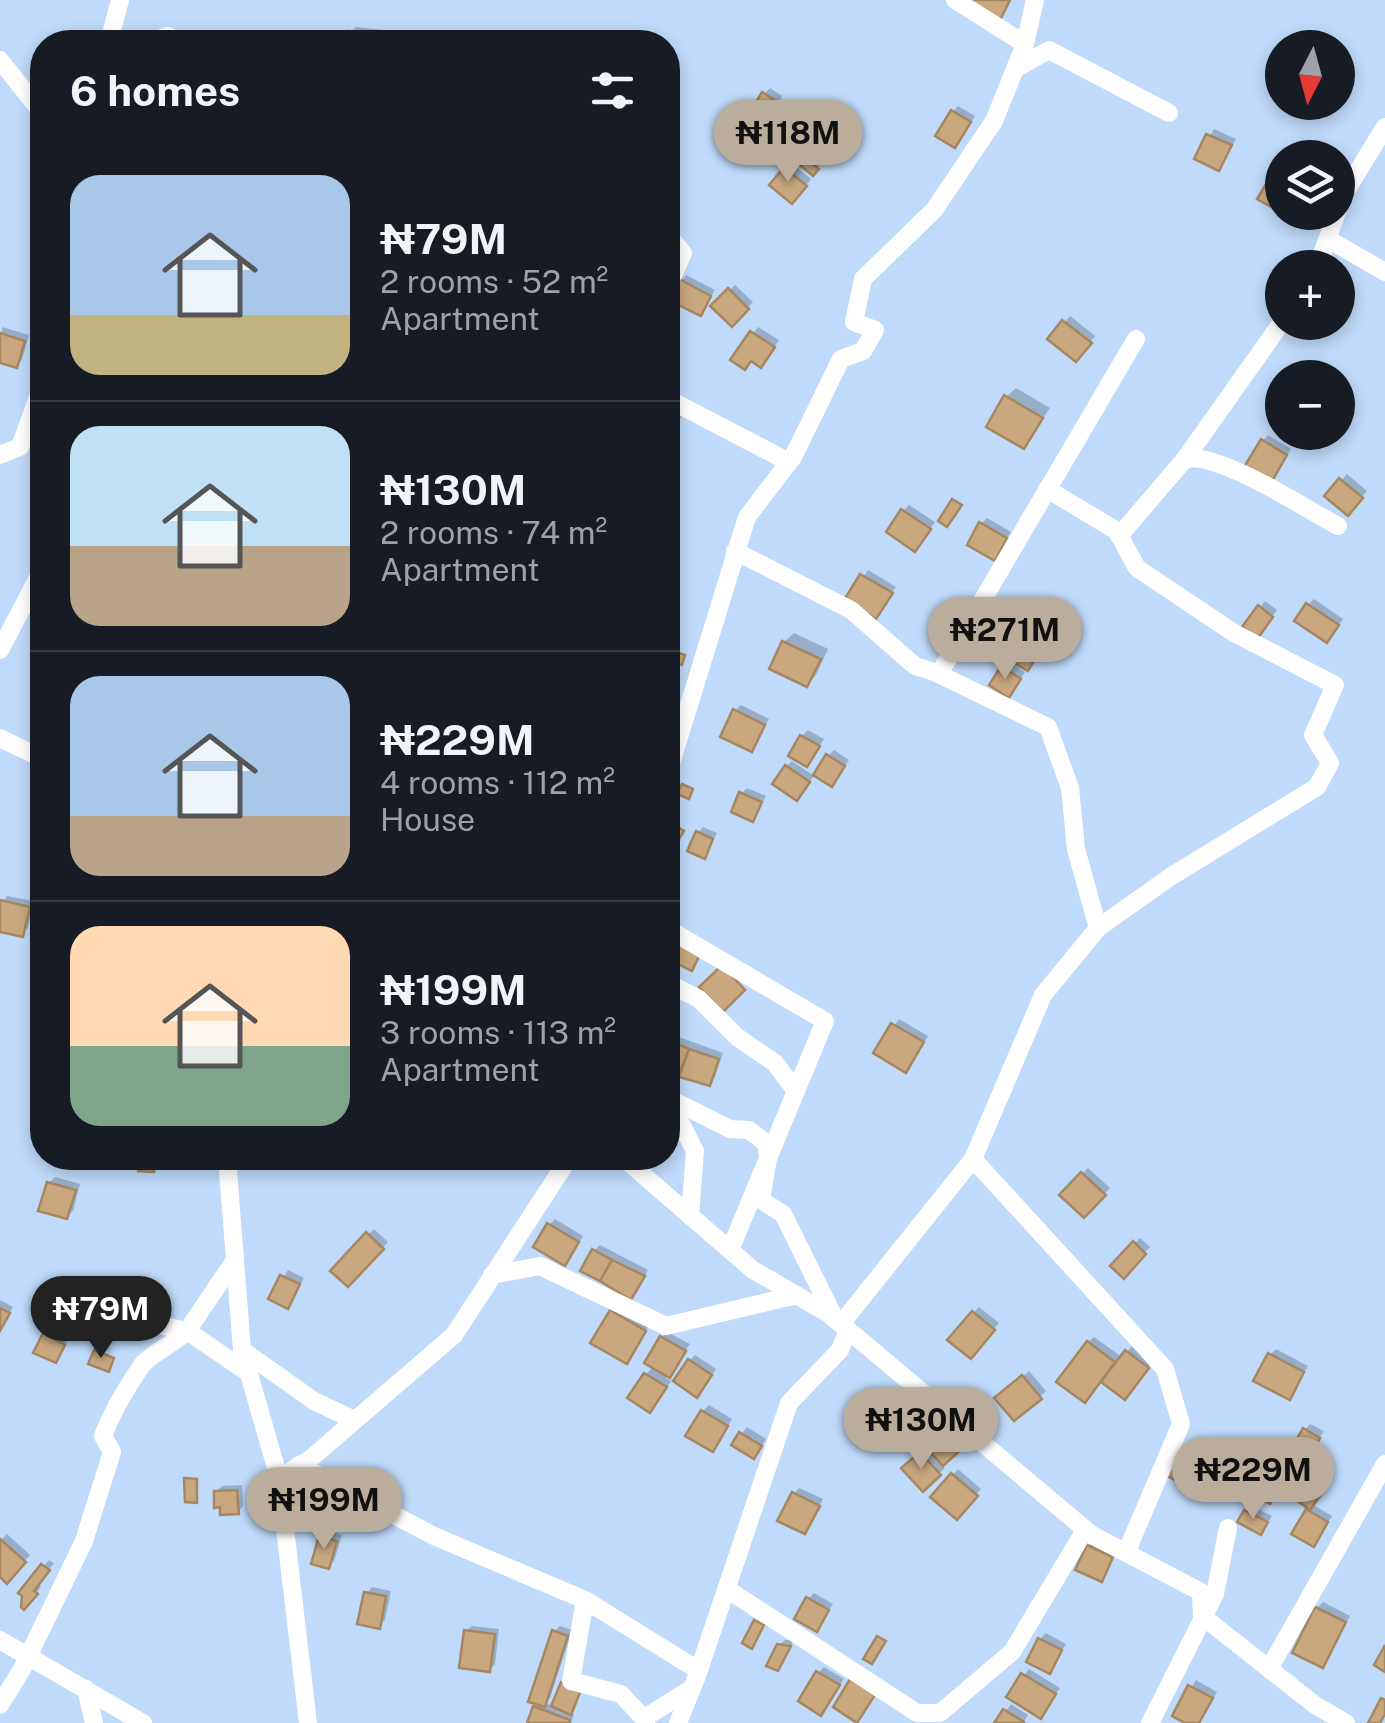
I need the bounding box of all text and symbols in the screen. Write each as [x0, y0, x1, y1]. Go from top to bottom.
north arrow [1265, 30, 1355, 120]
map controls [1265, 30, 1355, 450]
icon: filters [585, 63, 640, 118]
text: 6 homes [70, 66, 240, 115]
pin: ₦118M [718, 100, 858, 185]
text: ₦118M [736, 114, 840, 151]
button: layers [1265, 140, 1355, 230]
text: ₦79M [380, 214, 507, 263]
icon: home [150, 215, 270, 335]
button: + [1265, 250, 1355, 340]
text: 2 rooms · 52 m² [380, 263, 608, 300]
text: Apartment [380, 300, 540, 337]
button: − [1265, 360, 1355, 450]
text: ₦130M [380, 465, 526, 514]
icon: home [150, 466, 270, 586]
text: 2 rooms · 74 m² [380, 514, 607, 551]
text: Apartment [380, 551, 540, 588]
pin: ₦271M [935, 597, 1075, 682]
text: ₦271M [950, 611, 1060, 648]
text: ₦229M [380, 715, 534, 764]
icon: home [150, 716, 270, 836]
text: 4 rooms · 112 m² [380, 764, 615, 801]
text: House [380, 801, 475, 838]
text: ₦199M [380, 965, 527, 1014]
icon: home [150, 966, 270, 1086]
text: 3 rooms · 113 m² [380, 1014, 616, 1051]
text: Apartment [380, 1051, 540, 1088]
pin: ₦79M [42, 1276, 160, 1361]
text: ₦79M [53, 1290, 149, 1327]
pin: ₦130M [851, 1387, 991, 1472]
text: ₦130M [865, 1401, 977, 1438]
pin: ₦229M [1183, 1437, 1323, 1522]
text: ₦229M [1194, 1451, 1312, 1488]
pin: ₦199M [254, 1467, 394, 1552]
text: ₦199M [268, 1481, 380, 1518]

